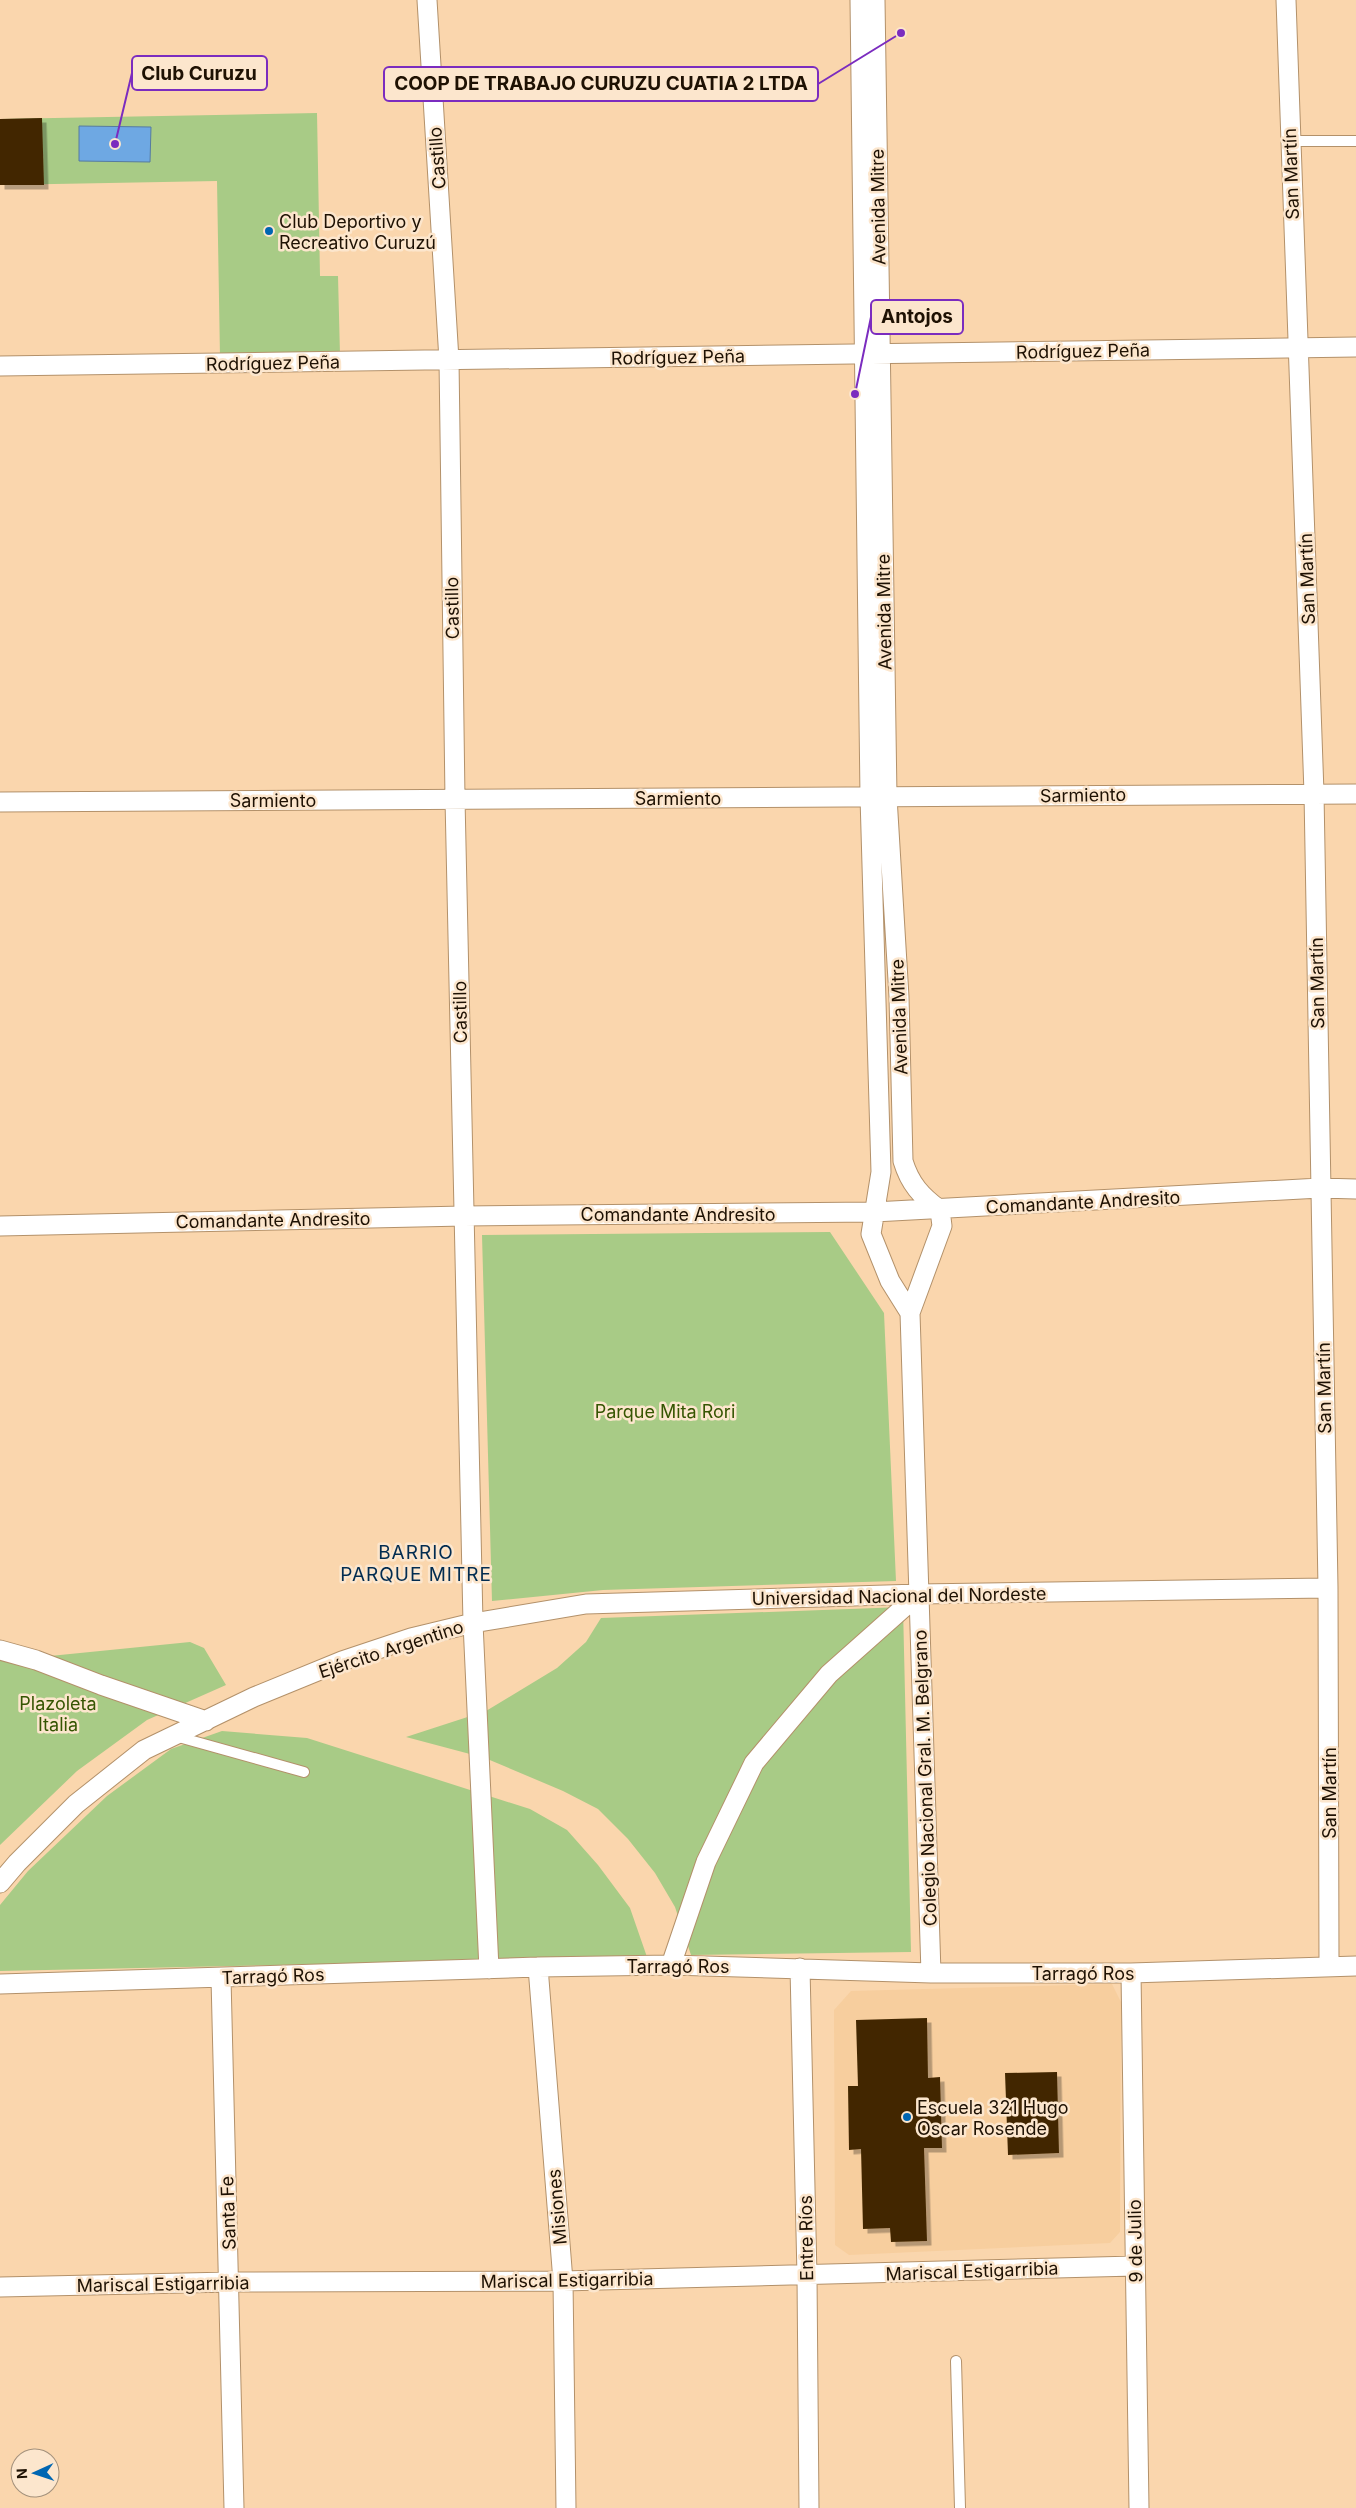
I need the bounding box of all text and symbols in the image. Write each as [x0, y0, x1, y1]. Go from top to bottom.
callout: Club Curuzu [132, 56, 267, 90]
text: Club Curuzu [141, 62, 257, 85]
callout: COOP DE TRABAJO CURUZU CUATIA 2 LTDA [384, 67, 818, 101]
text: COOP DE TRABAJO CURUZU CUATIA 2 LTDA [394, 72, 808, 95]
street label: Castillo [424, 126, 450, 190]
street label: San Martín [1279, 128, 1303, 220]
street label: Avenida Mitre [866, 149, 890, 265]
place label: Club Deportivo y Recreativo Curuzú [279, 211, 436, 253]
marker: Club Deportivo y Recreativo Curuzú [263, 225, 275, 237]
callout: Antojos [871, 300, 963, 334]
text: Antojos [881, 305, 953, 328]
street label: Rodríguez Peña [1016, 339, 1150, 363]
street label: Rodríguez Peña [611, 345, 745, 369]
street label: Rodríguez Peña [206, 351, 340, 375]
street label: San Martín [1295, 533, 1319, 625]
street label: Avenida Mitre [872, 554, 896, 670]
street label: Castillo [441, 577, 463, 639]
street label: Sarmiento [1040, 784, 1126, 806]
street label: Sarmiento [635, 788, 721, 809]
street label: Sarmiento [230, 790, 316, 811]
street label: San Martín [1306, 937, 1328, 1029]
street label: Avenida Mitre [886, 959, 912, 1075]
street label: Castillo [449, 981, 471, 1043]
street label: Comandante Andresito [985, 1186, 1181, 1218]
street label: Comandante Andresito [581, 1204, 775, 1225]
street label: Comandante Andresito [175, 1208, 371, 1232]
street label: San Martín [1313, 1342, 1335, 1434]
park label: Parque Mita Rori [595, 1401, 735, 1422]
district label: BARRIO PARQUE MITRE [340, 1541, 492, 1586]
street label: Universidad Nacional del Nordeste [751, 1583, 1047, 1609]
street label: Ejército Argentino [316, 1616, 466, 1682]
street label: Colegio Nacional Gral. M. Belgrano [909, 1629, 941, 1927]
park label: Plazoleta Italia [19, 1693, 97, 1735]
street label: San Martín [1319, 1747, 1340, 1839]
street label: Tarragó Ros [627, 1956, 729, 1977]
street label: Tarragó Ros [1032, 1963, 1134, 1984]
street label: Tarragó Ros [221, 1964, 325, 1988]
place label: Escuela 321 Hugo Oscar Rosende [917, 2097, 1069, 2139]
marker: Escuela 321 Hugo Oscar Rosende [901, 2111, 913, 2123]
street label: Misiones [543, 2168, 571, 2246]
street label: Santa Fe [216, 2176, 240, 2250]
street label: Entre Ríos [795, 2195, 817, 2281]
street label: 9 de Julio [1124, 2199, 1146, 2283]
street label: Mariscal Estigarribia [885, 2257, 1059, 2285]
street label: Mariscal Estigarribia [480, 2268, 654, 2292]
street label: Mariscal Estigarribia [76, 2272, 250, 2296]
north arrow [10, 2448, 60, 2498]
text: N [13, 2468, 30, 2479]

